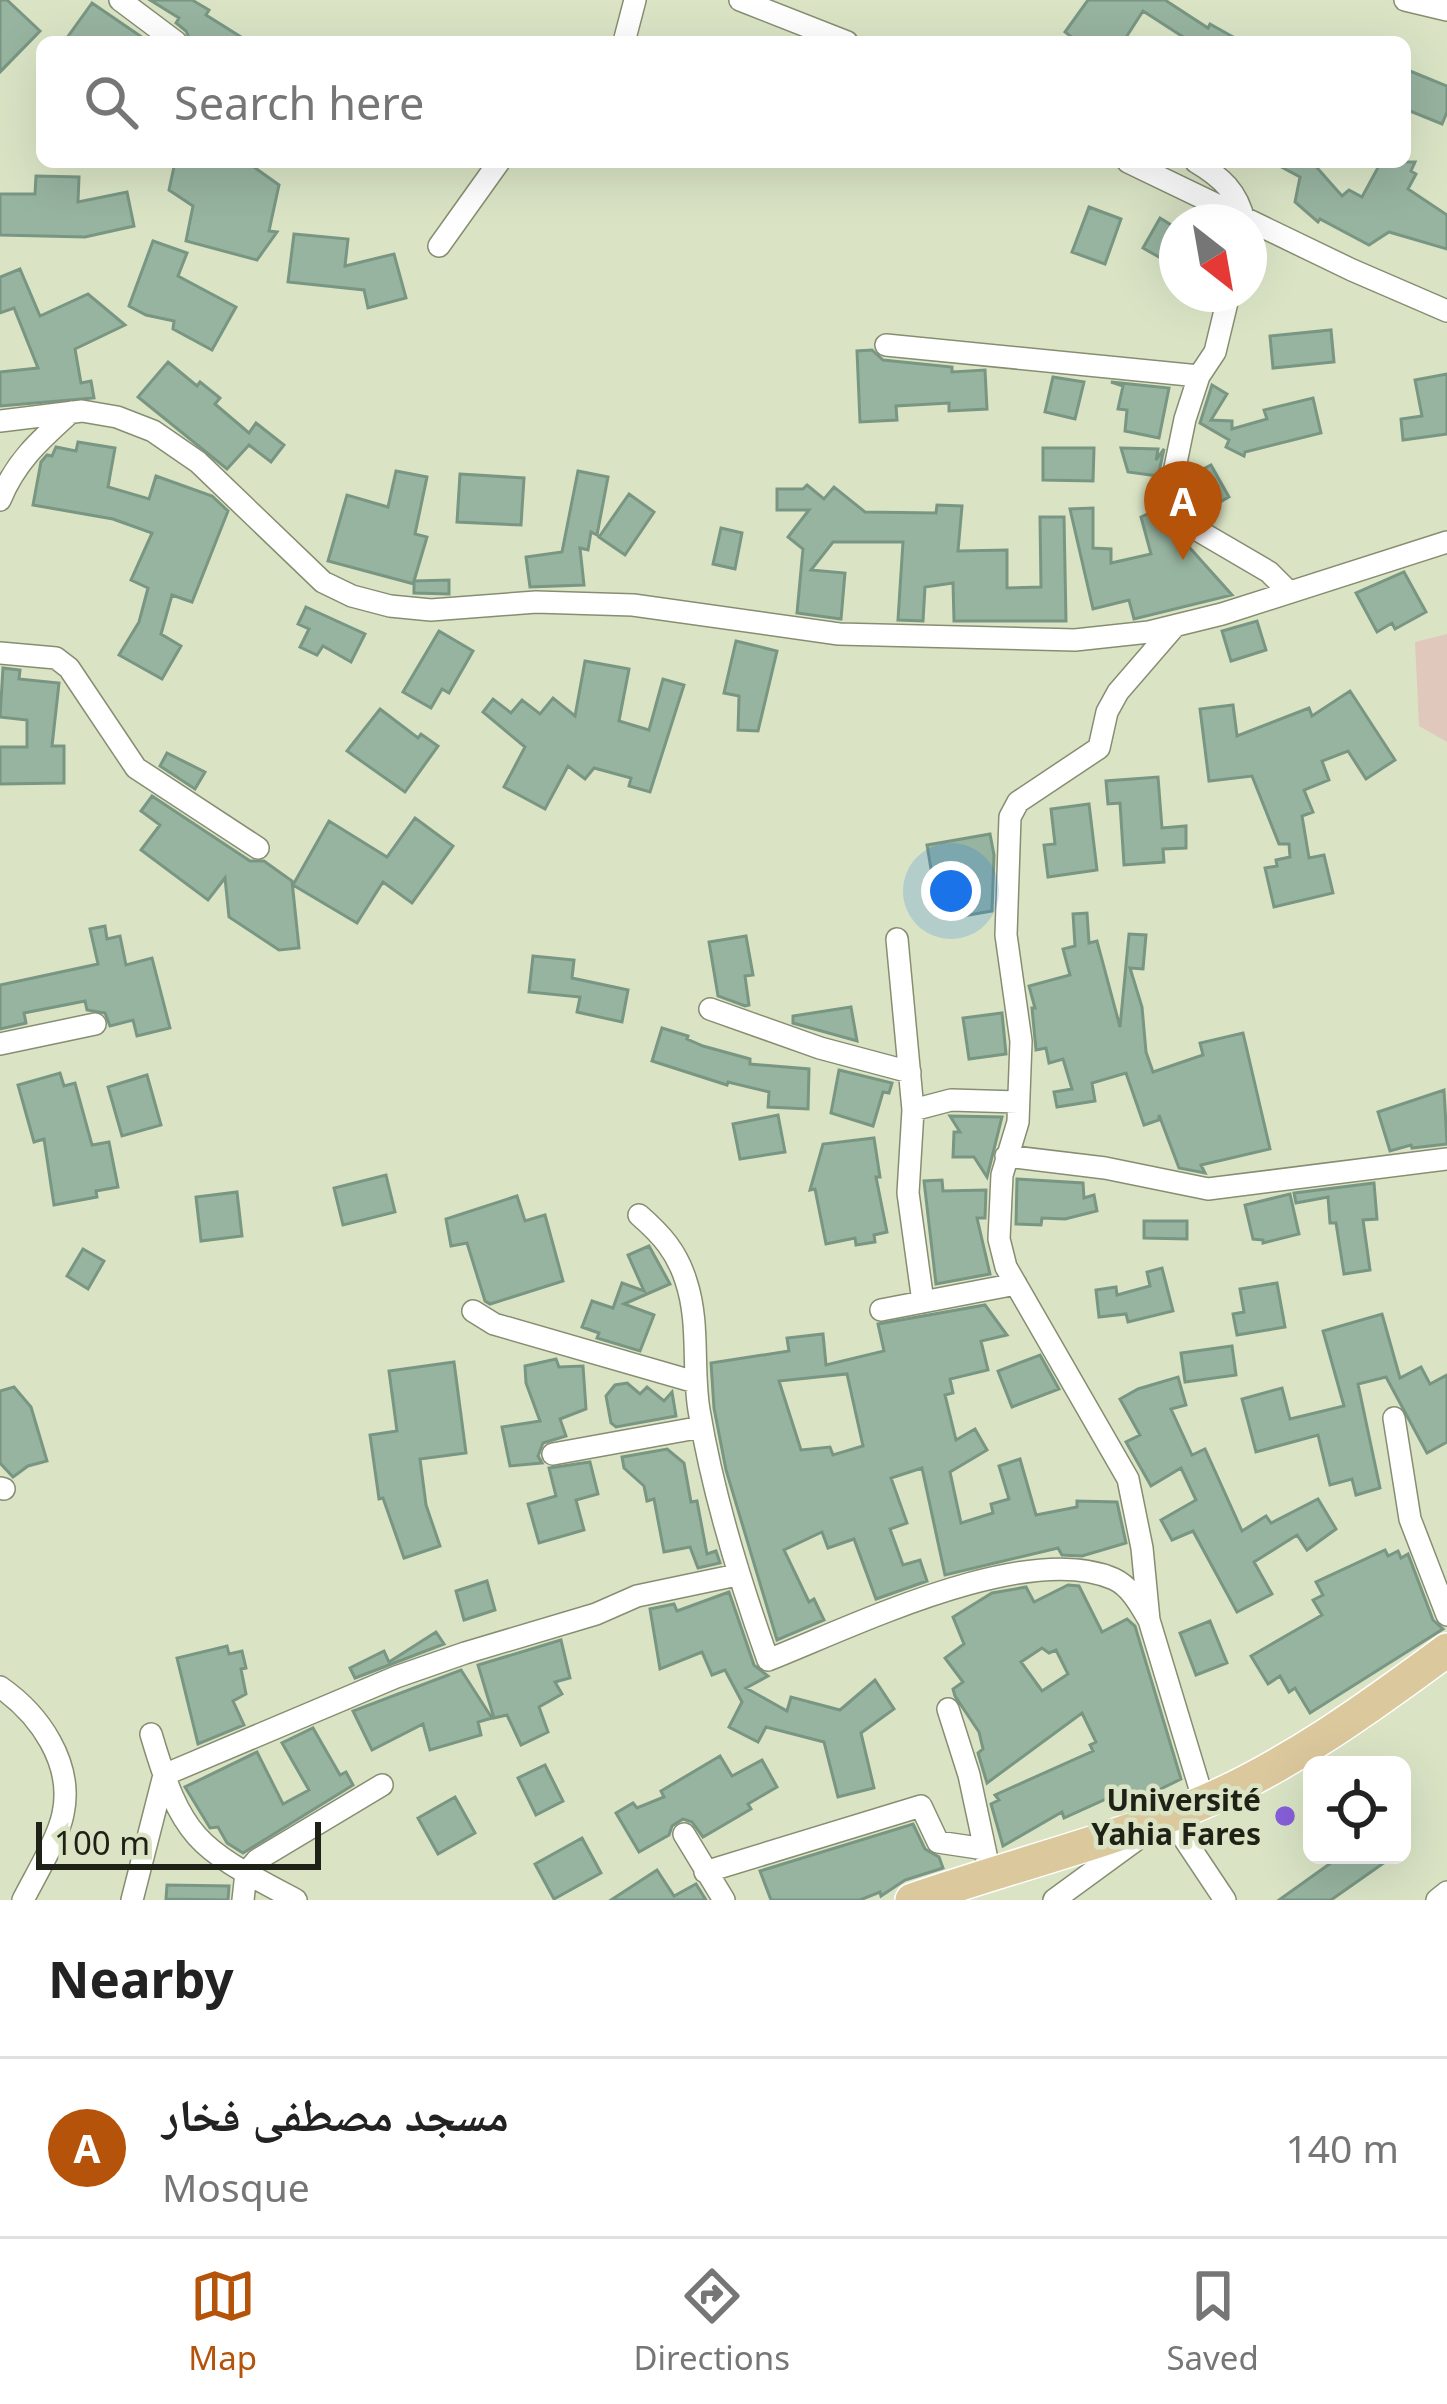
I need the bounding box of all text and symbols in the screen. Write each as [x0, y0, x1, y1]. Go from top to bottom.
search box [36, 36, 1411, 168]
icon: search [78, 69, 144, 135]
text: Search here [174, 72, 424, 133]
north arrow [1159, 204, 1267, 312]
pin: A [1144, 461, 1222, 560]
your location [921, 861, 981, 921]
map controls [1303, 1756, 1411, 1864]
button: locate [1303, 1756, 1411, 1864]
place label: Université Yahia Fares [1091, 1779, 1261, 1854]
marker: Université Yahia Fares [1272, 1803, 1298, 1829]
scale bar [36, 1816, 321, 1869]
text: 100 m [54, 1820, 150, 1865]
text: Nearby [48, 1943, 234, 2013]
text: مسجد مصطفى فخار [162, 2083, 509, 2144]
text: A [74, 2121, 101, 2174]
text: 140 m [1285, 2121, 1399, 2174]
text: Mosque [162, 2160, 310, 2213]
tab: Map [188, 2263, 257, 2380]
tab: Directions [633, 2263, 790, 2380]
tab: Saved [1166, 2263, 1259, 2380]

